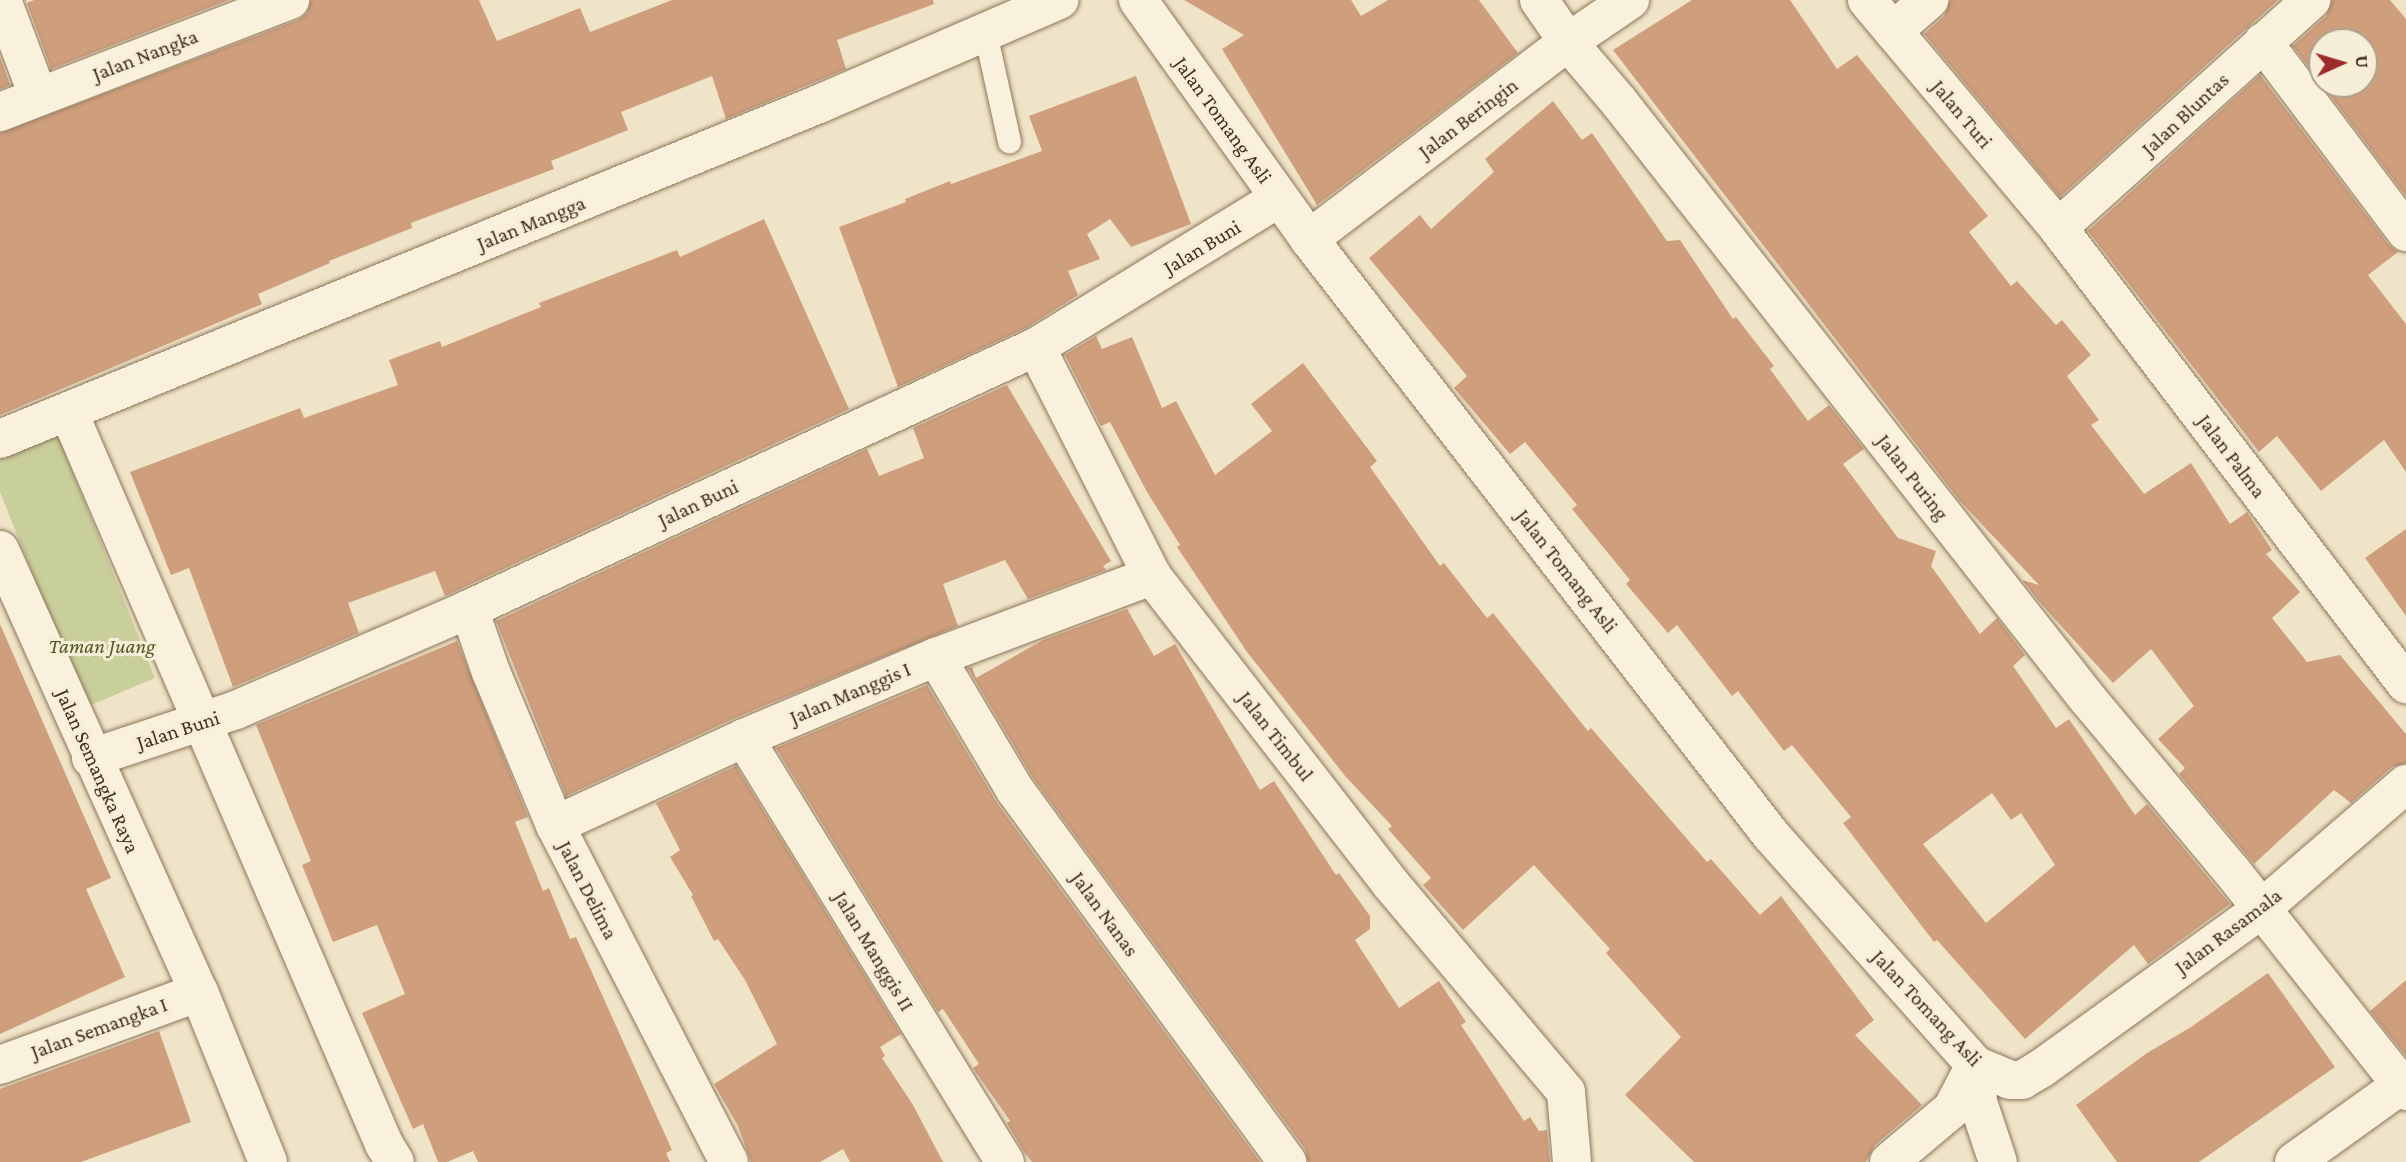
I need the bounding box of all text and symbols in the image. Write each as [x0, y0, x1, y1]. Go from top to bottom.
street label: Jalan Nangka [89, 23, 201, 87]
north arrow [2308, 28, 2378, 98]
street label: Jalan Tomang Asli [1169, 52, 1277, 188]
text: U [2352, 54, 2373, 69]
street label: Jalan Bluntas [2136, 67, 2234, 161]
street label: Jalan Beringin [1413, 72, 1523, 164]
street label: Jalan Turi [1926, 75, 1998, 153]
street label: Jalan Mangga [473, 190, 589, 256]
street label: Jalan Buni [1159, 214, 1245, 280]
street label: Jalan Palma [2192, 409, 2272, 503]
street label: Jalan Puring [1872, 429, 1954, 525]
street label: Jalan Buni [654, 473, 742, 533]
street label: Jalan Tomang Asli [1511, 504, 1623, 638]
park label: Taman Juang [49, 633, 155, 659]
street label: Jalan Manggis I [786, 656, 914, 730]
street label: Jalan Semangka Raya [50, 685, 146, 857]
street label: Jalan Timbul [1233, 686, 1319, 786]
street label: Jalan Buni [133, 705, 223, 755]
street label: Jalan Delima [552, 837, 624, 943]
street label: Jalan Nanas [1066, 867, 1144, 961]
street label: Jalan Rasamala [2170, 883, 2286, 979]
street label: Jalan Manggis II [828, 886, 920, 1016]
street label: Jalan Tomang Asli [1866, 944, 1988, 1072]
street label: Jalan Semangka I [27, 992, 171, 1064]

